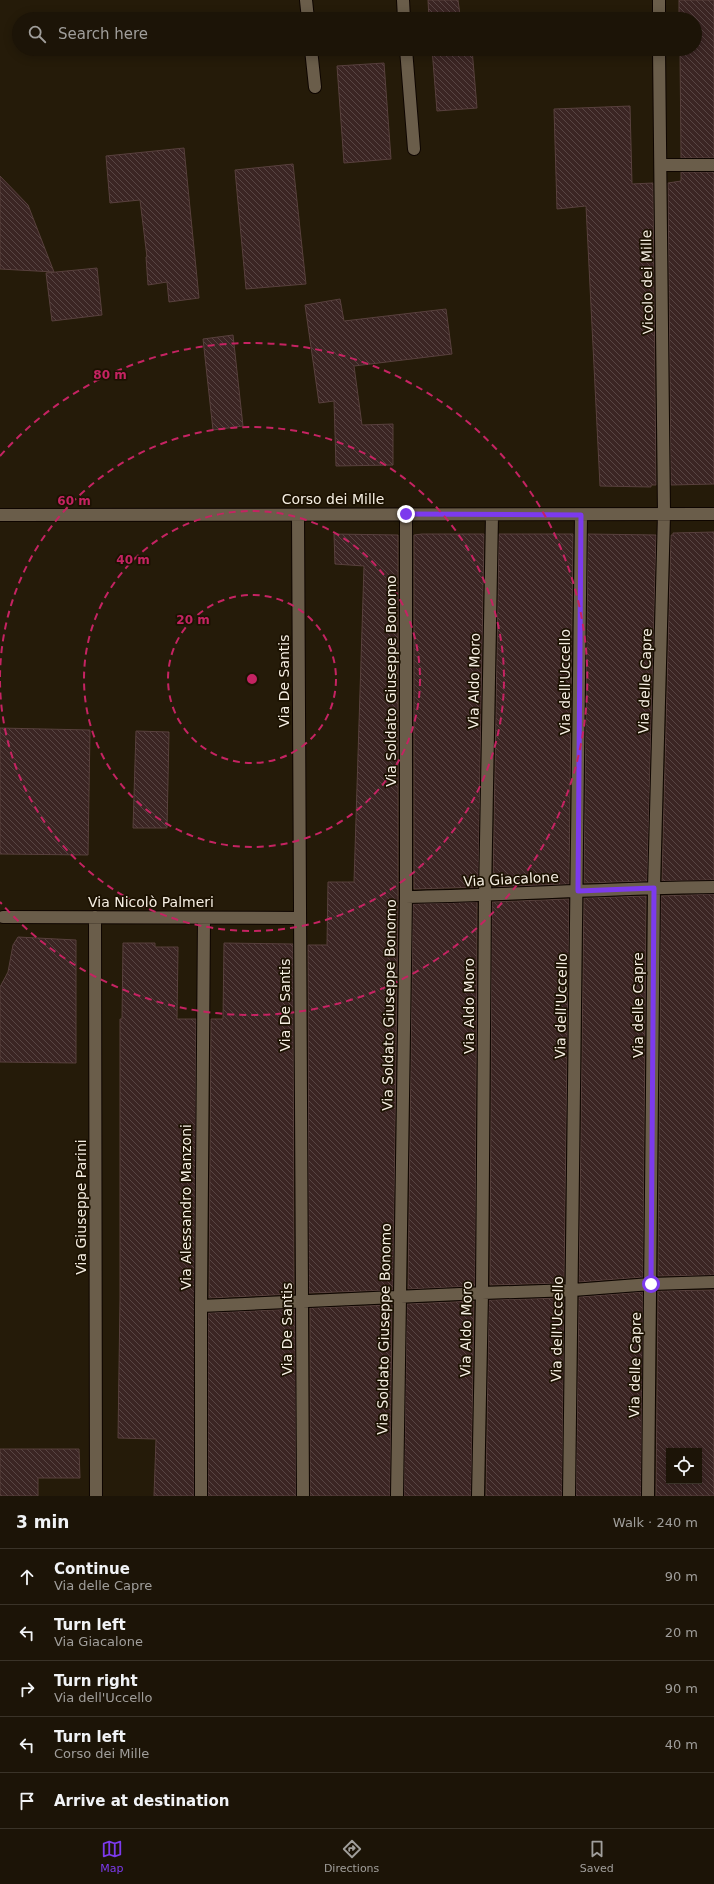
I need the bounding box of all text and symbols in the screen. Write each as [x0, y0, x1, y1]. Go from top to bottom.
search box [12, 12, 702, 56]
icon: search [26, 23, 48, 45]
text: Search here [58, 25, 148, 43]
street label: Vicolo dei Mille [638, 230, 656, 334]
text: 80 m [93, 368, 127, 382]
street label: Corso dei Mille [282, 491, 384, 507]
text: 60 m [57, 494, 91, 508]
route end [397, 505, 415, 523]
text: 40 m [116, 553, 150, 567]
street label: Via Soldato Giuseppe Bonomo [383, 575, 399, 787]
text: 20 m [176, 613, 210, 627]
street label: Via delle Capre [635, 628, 655, 734]
street label: Via dell'Uccello [557, 629, 573, 735]
street label: Via Aldo Moro [465, 633, 483, 729]
street label: Via De Santis [276, 634, 292, 728]
centre of rings [245, 672, 259, 686]
street label: Via Giacalone [463, 869, 559, 889]
street label: Via Nicolò Palmeri [88, 894, 214, 910]
street label: Via Soldato Giuseppe Bonomo [379, 899, 399, 1111]
street label: Via delle Capre [630, 952, 646, 1058]
street label: Via dell'Uccello [552, 953, 570, 1059]
street label: Via De Santis [277, 958, 293, 1052]
street label: Via Aldo Moro [461, 958, 477, 1054]
street label: Via Alessandro Manzoni [178, 1124, 194, 1290]
street label: Via Giuseppe Parini [73, 1139, 89, 1275]
street label: Via Soldato Giuseppe Bonomo [374, 1223, 394, 1435]
route start [642, 1275, 660, 1293]
street label: Via dell'Uccello [548, 1276, 566, 1382]
street label: Via Aldo Moro [457, 1281, 475, 1377]
street label: Via De Santis [279, 1282, 295, 1376]
street label: Via delle Capre [626, 1312, 644, 1418]
map controls [666, 1448, 702, 1484]
button: locate [666, 1448, 702, 1484]
text: 3 min [16, 1512, 69, 1532]
text: Walk · 240 m [613, 1515, 698, 1530]
text: Continue [54, 1560, 130, 1578]
icon: ahead [16, 1566, 38, 1588]
text: 90 m [665, 1569, 698, 1584]
text: Via delle Capre [54, 1578, 152, 1593]
text: Turn left [54, 1616, 126, 1634]
icon: left [16, 1622, 38, 1644]
text: 20 m [665, 1625, 698, 1640]
text: Via Giacalone [54, 1634, 143, 1649]
text: Turn right [54, 1672, 138, 1690]
icon: right [16, 1678, 38, 1700]
text: 90 m [665, 1681, 698, 1696]
text: Via dell'Uccello [54, 1690, 152, 1705]
text: Turn left [54, 1728, 126, 1746]
icon: left [16, 1734, 38, 1756]
text: 40 m [665, 1737, 698, 1752]
text: Corso dei Mille [54, 1746, 149, 1761]
icon: arrive [16, 1790, 38, 1812]
text: Arrive at destination [54, 1792, 229, 1810]
tab: Map [100, 1838, 123, 1875]
tab: Directions [324, 1838, 379, 1875]
tab: Saved [580, 1838, 614, 1875]

